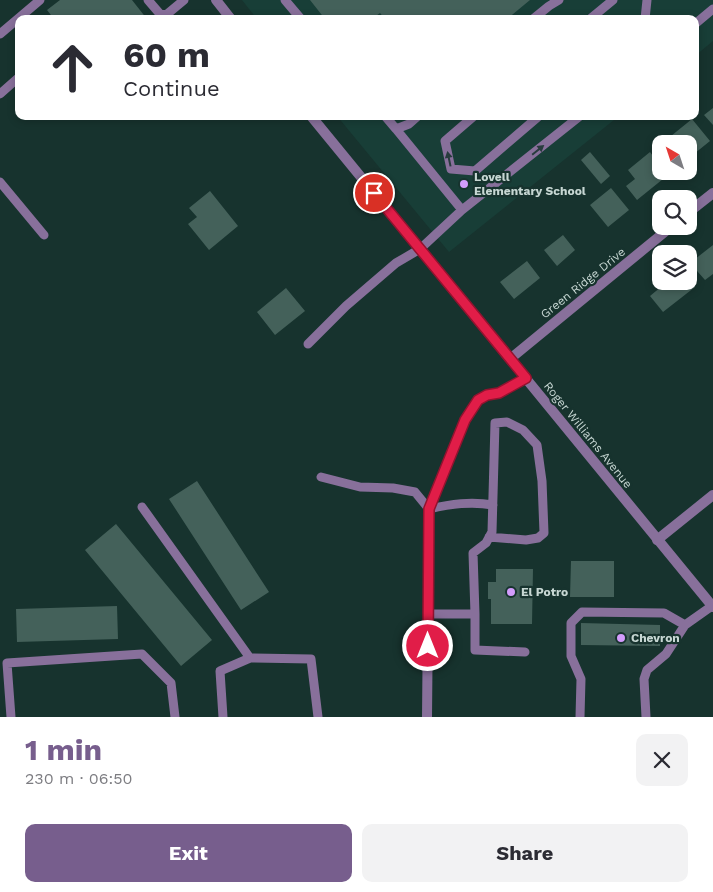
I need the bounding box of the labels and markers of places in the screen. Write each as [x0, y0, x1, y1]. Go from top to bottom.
place label: Lovell Elementary School [474, 170, 586, 198]
pin [353, 172, 395, 214]
marker: Lovell Elementary School [458, 178, 470, 190]
place label: El Potro [521, 585, 568, 599]
marker: El Potro [505, 586, 517, 598]
place label: Chevron [631, 631, 680, 645]
marker: Chevron [615, 632, 627, 644]

